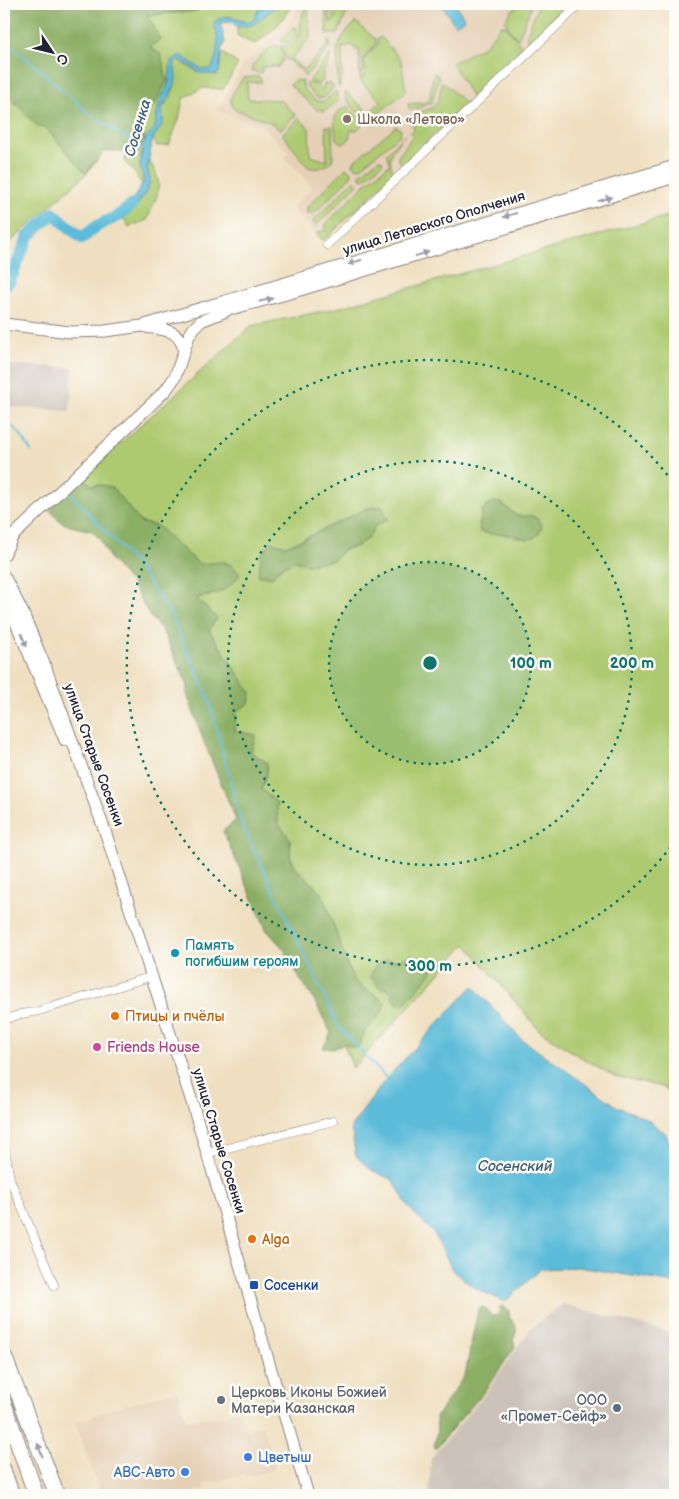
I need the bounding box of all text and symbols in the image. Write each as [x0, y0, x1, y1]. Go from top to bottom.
north arrow [28, 28, 78, 78]
text: С [52, 50, 72, 68]
water label: Сосенка [120, 97, 156, 159]
place label: Школа «Летово» [357, 111, 465, 128]
marker: Школа «Летово» [341, 113, 353, 125]
street label: улица Летовского Ополчения [341, 187, 527, 259]
one-way arrow [597, 194, 612, 202]
one-way arrow [503, 212, 518, 220]
one-way arrow [414, 249, 429, 257]
one-way arrow [347, 258, 362, 266]
one-way arrow [258, 295, 273, 303]
one-way arrow [20, 633, 28, 647]
centre of rings [421, 654, 439, 672]
text: 100 m [510, 654, 552, 673]
text: 200 m [610, 654, 654, 673]
street label: улица Старые Сосенки [60, 681, 128, 829]
place label: Память погибшим героям [185, 937, 298, 970]
marker: Память погибшим героям [169, 947, 181, 959]
text: 300 m [408, 957, 452, 976]
place label: Птицы и пчёлы [125, 1008, 225, 1025]
marker: Птицы и пчёлы [109, 1010, 121, 1022]
place label: Friends House [107, 1039, 200, 1056]
marker: Friends House [91, 1041, 103, 1053]
street label: улица Старые Сосенки [189, 1066, 249, 1216]
water label: Сосенский [478, 1157, 553, 1176]
place label: Alga [262, 1231, 290, 1248]
marker: Alga [246, 1233, 258, 1245]
place label: Сосенки [264, 1277, 319, 1294]
marker: Сосенки [248, 1279, 260, 1291]
place label: Церковь Иконы Божией Матери Казанская [231, 1384, 387, 1417]
place label: ООО «Промет-Сейф» [500, 1392, 607, 1425]
marker: Церковь Иконы Божией Матери Казанская [215, 1394, 227, 1406]
marker: ООО «Промет-Сейф» [611, 1402, 623, 1414]
one-way arrow [36, 1442, 43, 1457]
place label: Цветыш [258, 1449, 311, 1466]
marker: Цветыш [242, 1451, 254, 1463]
place label: АВС-Авто [113, 1464, 175, 1481]
marker: АВС-Авто [179, 1466, 191, 1478]

